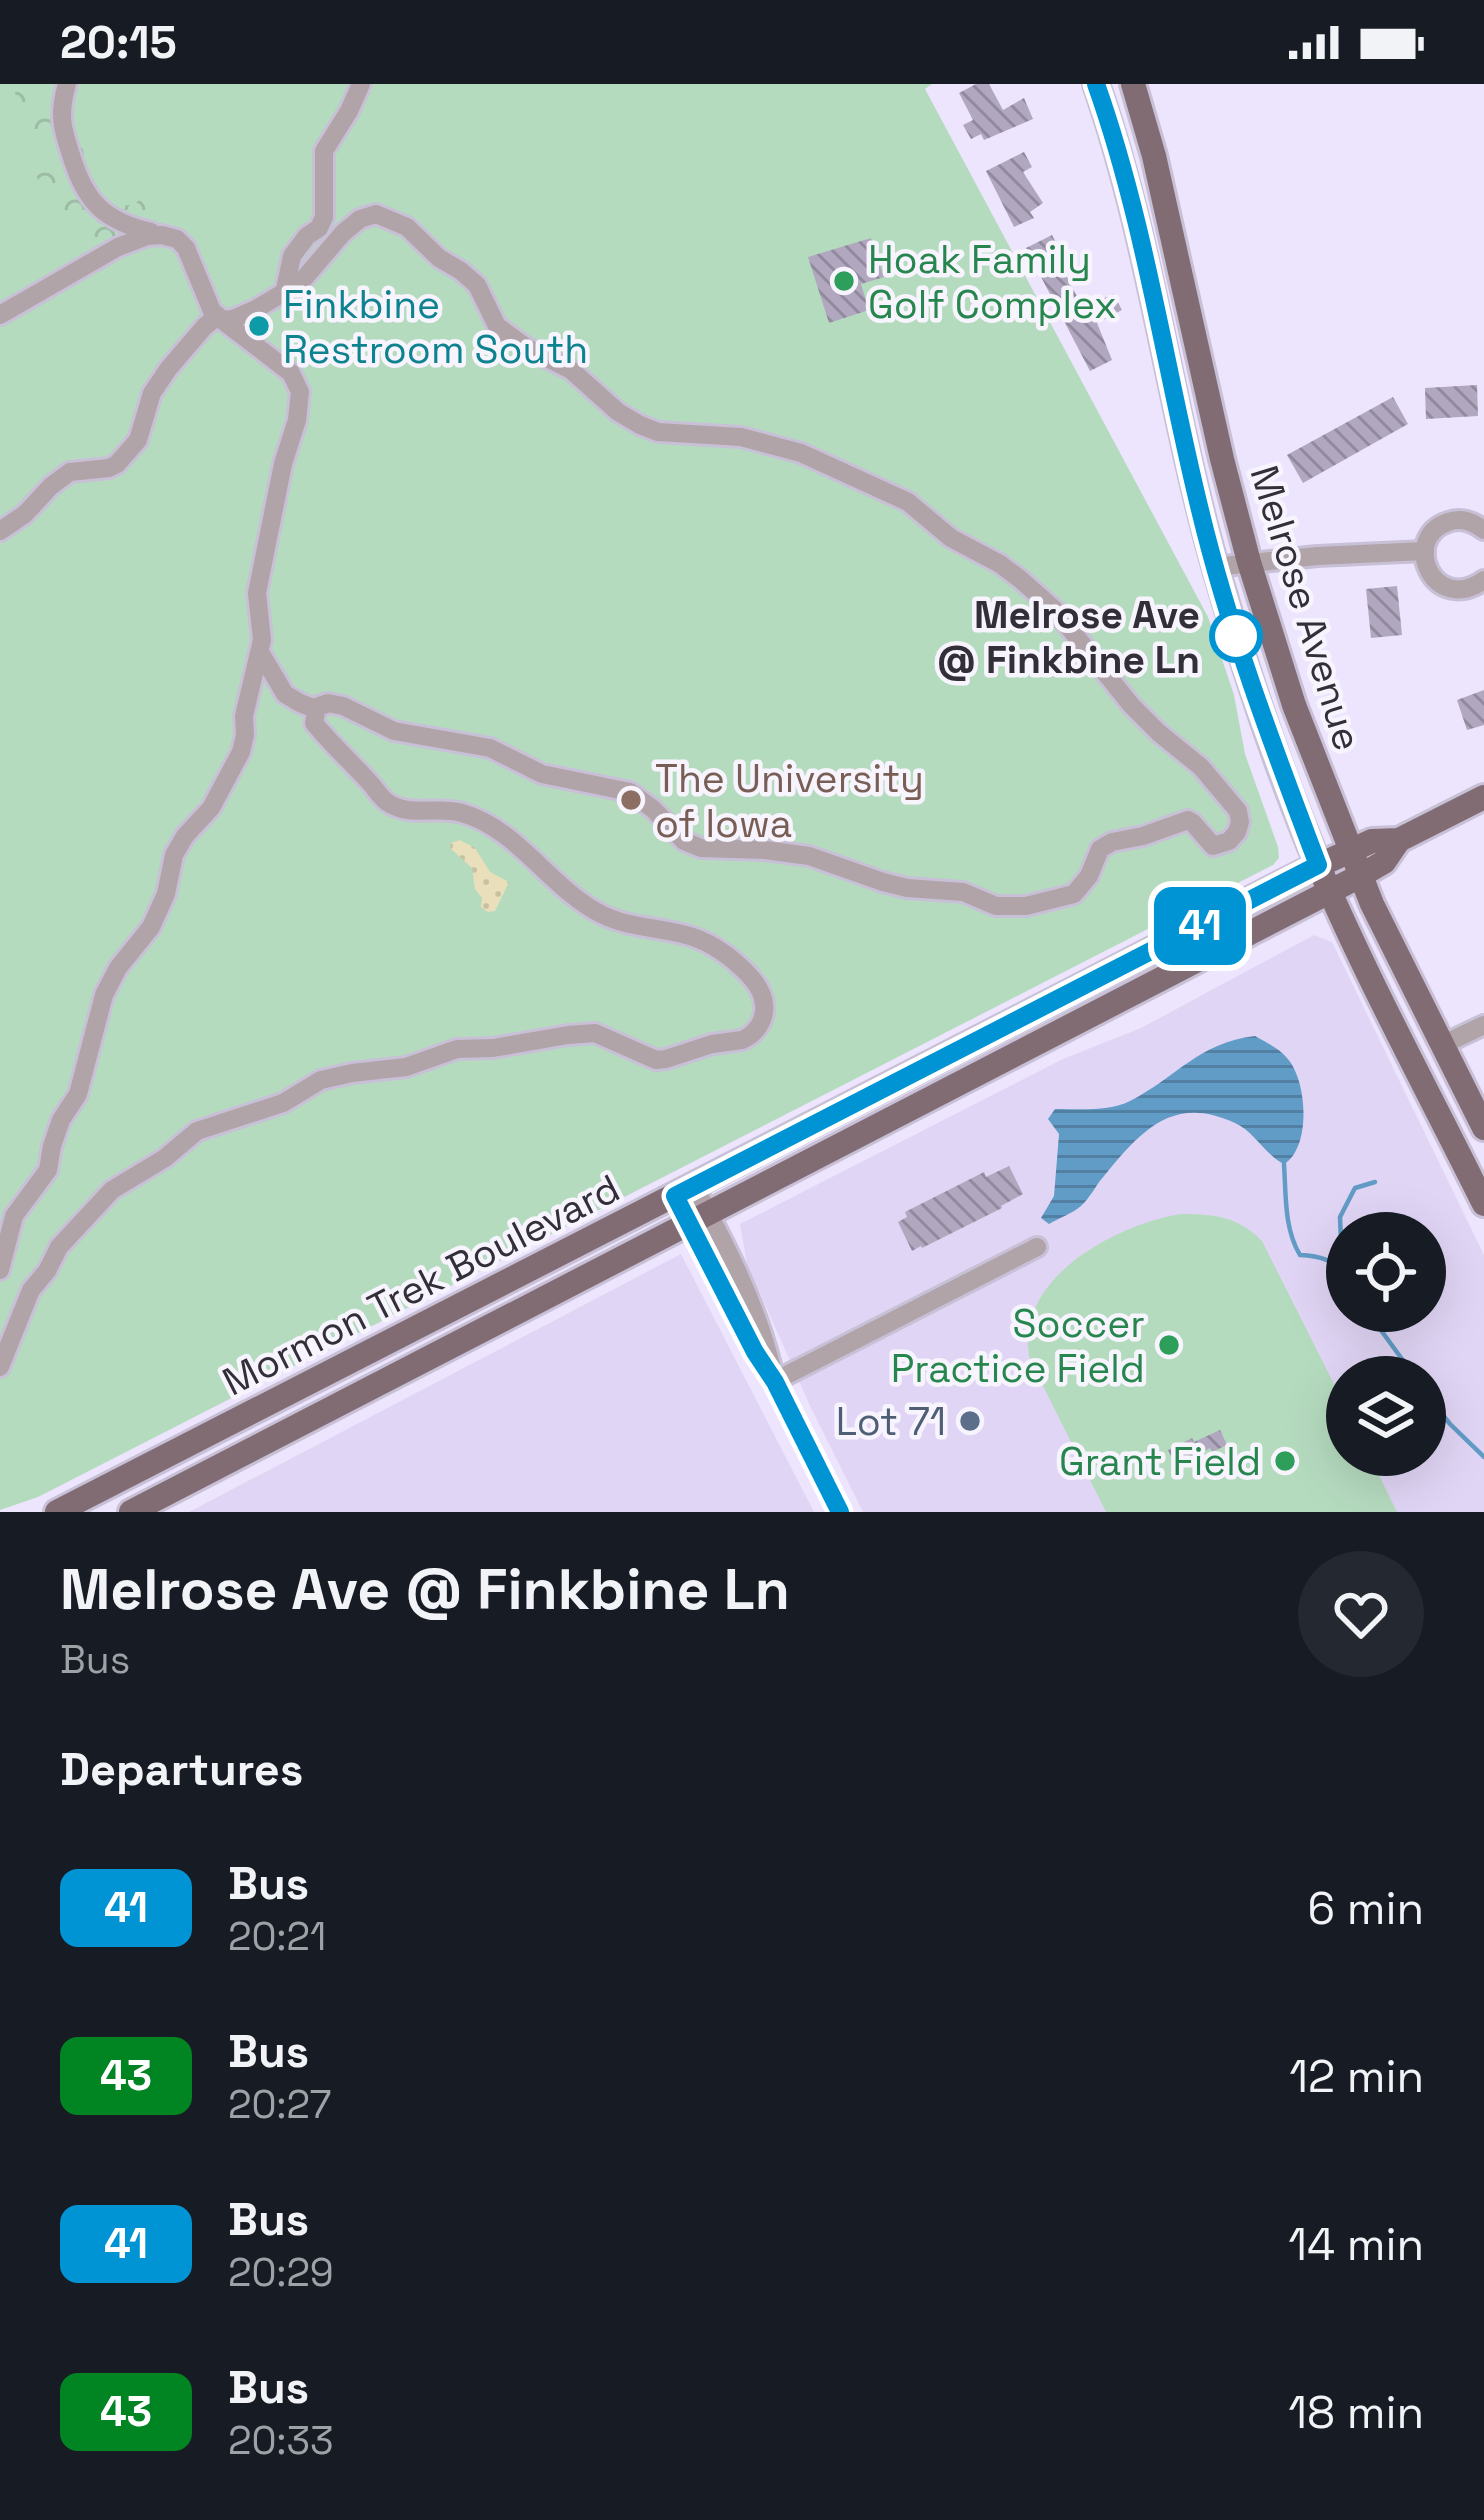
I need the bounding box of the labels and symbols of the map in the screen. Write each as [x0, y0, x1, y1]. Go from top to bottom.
place label: Hoak Family Golf Complex [868, 235, 1117, 329]
marker: Hoak Family Golf Complex [831, 268, 857, 294]
place label: Finkbine Restroom South [283, 280, 588, 374]
marker: Finkbine Restroom South [246, 313, 272, 339]
street label: Melrose Avenue [1239, 460, 1373, 756]
place label: Melrose Ave @ Finkbine Ln [936, 590, 1200, 684]
marker: Melrose Ave @ Finkbine Ln [1211, 611, 1261, 661]
place label: The University of Iowa [655, 754, 924, 848]
marker: The University of Iowa [618, 787, 644, 813]
line badge: 41 [1146, 887, 1254, 965]
street label: Mormon Trek Boulevard [214, 1164, 628, 1406]
place label: Soccer Practice Field [891, 1299, 1145, 1393]
marker: Soccer Practice Field [1156, 1332, 1182, 1358]
place label: Lot 71 [836, 1397, 946, 1446]
marker: Lot 71 [957, 1408, 983, 1434]
place label: Grant Field [1059, 1437, 1261, 1486]
marker: Grant Field [1272, 1448, 1298, 1474]

